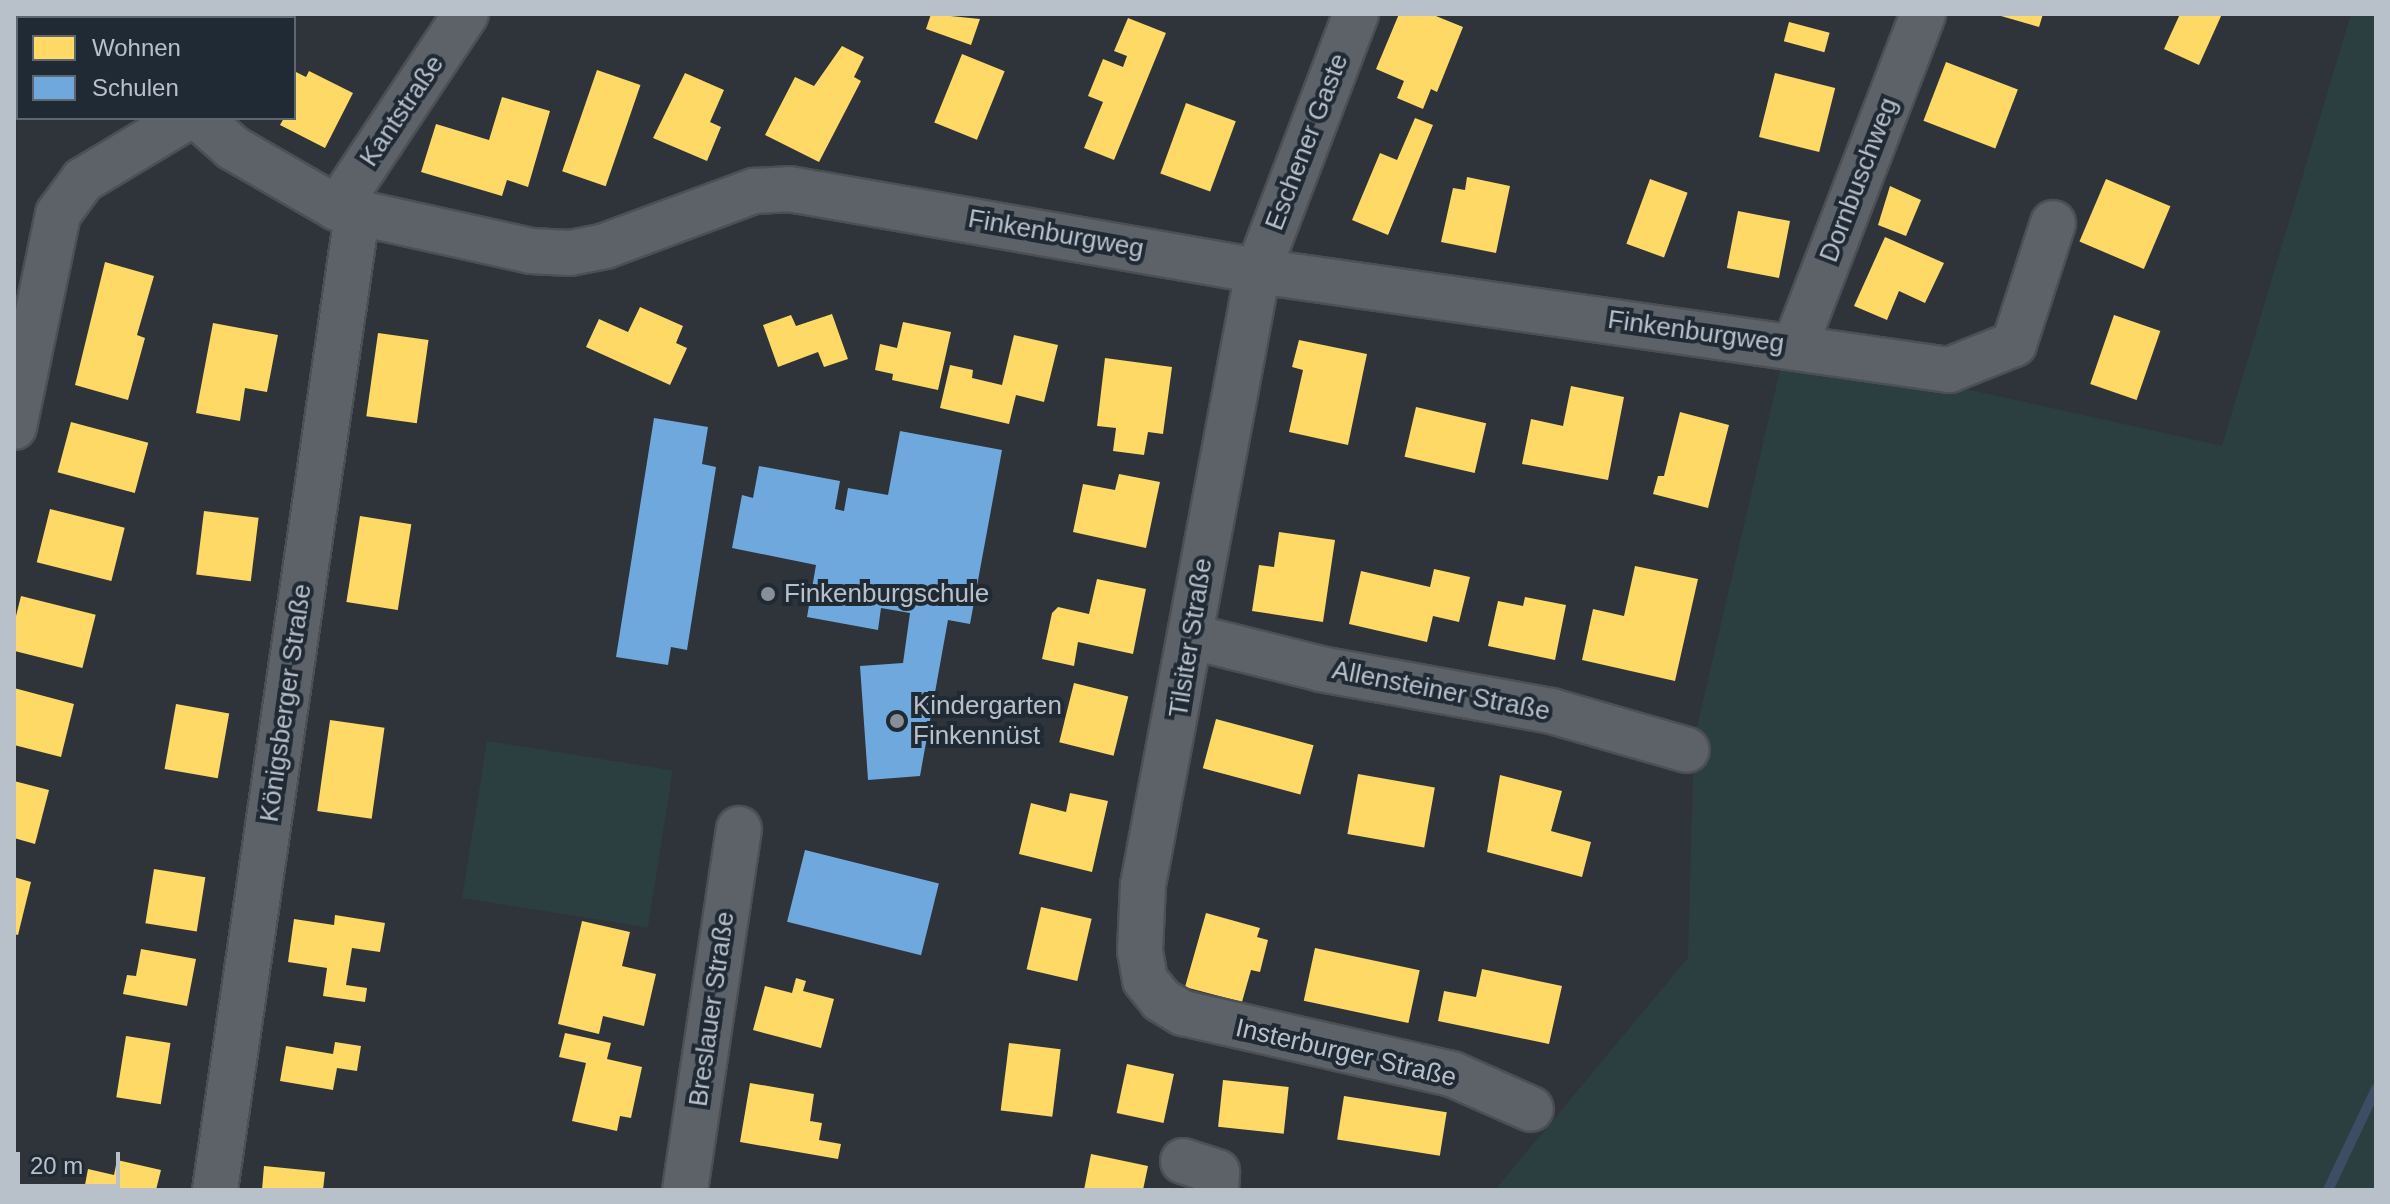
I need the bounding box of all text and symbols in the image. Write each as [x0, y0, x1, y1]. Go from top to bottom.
legend [16, 16, 296, 120]
text: Wohnen [92, 34, 181, 61]
street label: Eschener Gaste [1259, 49, 1355, 235]
street label: Kantstraße [354, 50, 450, 172]
text: Schulen [92, 74, 179, 101]
street label: Dornbuschweg [1813, 93, 1905, 267]
street label: Finkenburgweg [966, 203, 1146, 265]
street label: Finkenburgweg [1606, 304, 1786, 360]
street label: Tilsiter Straße [1163, 556, 1219, 720]
place label: Finkenburgschule [784, 578, 989, 610]
street label: Königsberger Straße [254, 582, 318, 824]
marker: Finkenburgschule [759, 585, 777, 603]
street label: Allensteiner Straße [1330, 655, 1552, 727]
place label: Kindergarten Finkennüst [913, 690, 1062, 752]
marker: Kindergarten Finkennüst [888, 712, 906, 730]
street label: Breslauer Straße [683, 910, 741, 1108]
street label: Insterburger Straße [1233, 1012, 1459, 1094]
scale bar [20, 1136, 124, 1186]
text: 20 m [30, 1152, 83, 1179]

